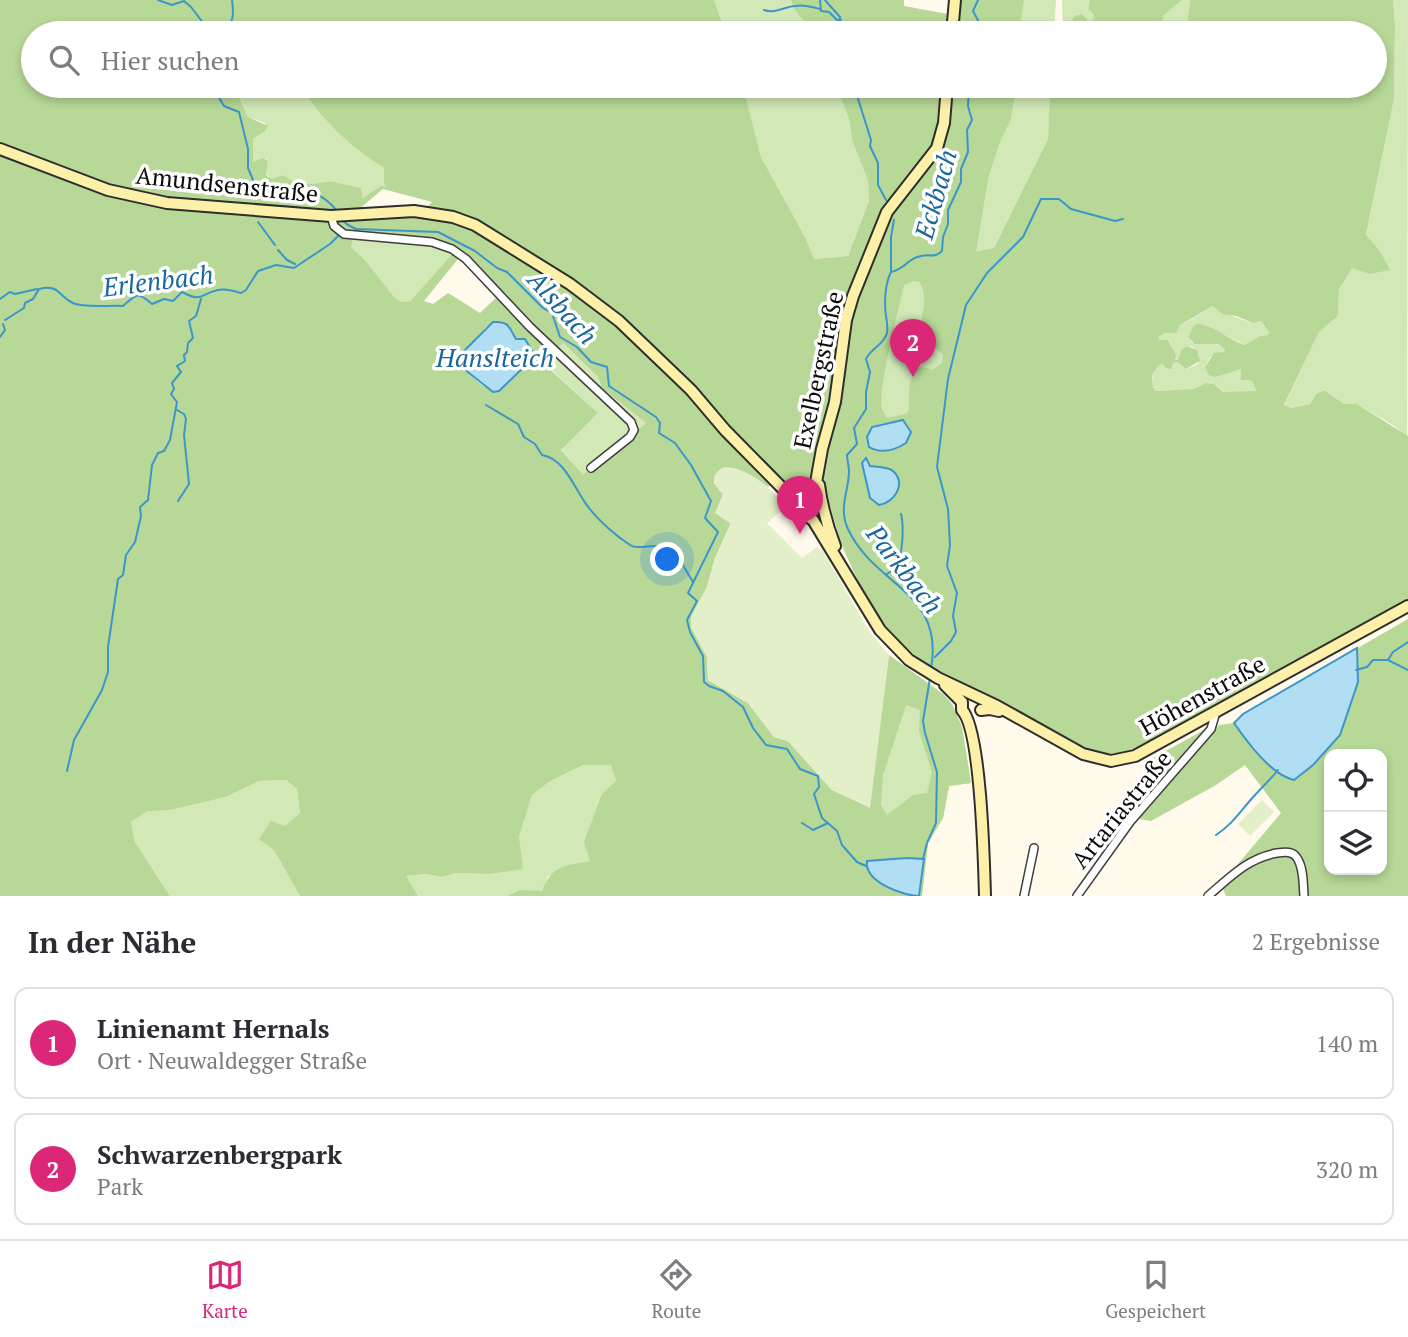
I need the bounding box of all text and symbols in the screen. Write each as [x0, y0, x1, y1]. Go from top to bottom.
search box [21, 21, 1387, 98]
icon: search [45, 41, 83, 79]
text: Hier suchen [101, 43, 239, 77]
water label: Eckbach [906, 145, 964, 244]
street label: Amundsenstraße [134, 159, 320, 209]
water label: Erlenbach [100, 256, 215, 304]
water label: Alsbach [519, 261, 605, 351]
street label: Exelbergstraße [786, 288, 850, 452]
pin: 2 [890, 319, 936, 377]
water label: Hanslteich [435, 340, 554, 374]
pin: 1 [777, 476, 823, 534]
water label: Parkbach [859, 517, 950, 621]
your location [650, 542, 684, 576]
street label: Höhenstraße [1133, 647, 1271, 743]
street label: Artariastraße [1064, 743, 1178, 875]
map controls [1324, 749, 1387, 875]
button: locate [1324, 749, 1387, 812]
button: layers [1324, 812, 1387, 875]
text: In der Nähe [28, 922, 196, 962]
text: 2 Ergebnisse [1252, 926, 1380, 957]
text: Linienamt Hernals [97, 1011, 330, 1045]
text: 1 [47, 1028, 60, 1059]
text: 140 m [1316, 1028, 1378, 1059]
text: Ort · Neuwaldegger Straße [97, 1045, 367, 1076]
text: Schwarzenbergpark [97, 1137, 342, 1171]
text: 2 [47, 1154, 60, 1185]
text: 320 m [1316, 1154, 1378, 1185]
text: Park [97, 1171, 143, 1202]
tab: Karte [202, 1256, 248, 1323]
tab: Route [652, 1256, 701, 1323]
tab: Gespeichert [1105, 1256, 1206, 1323]

